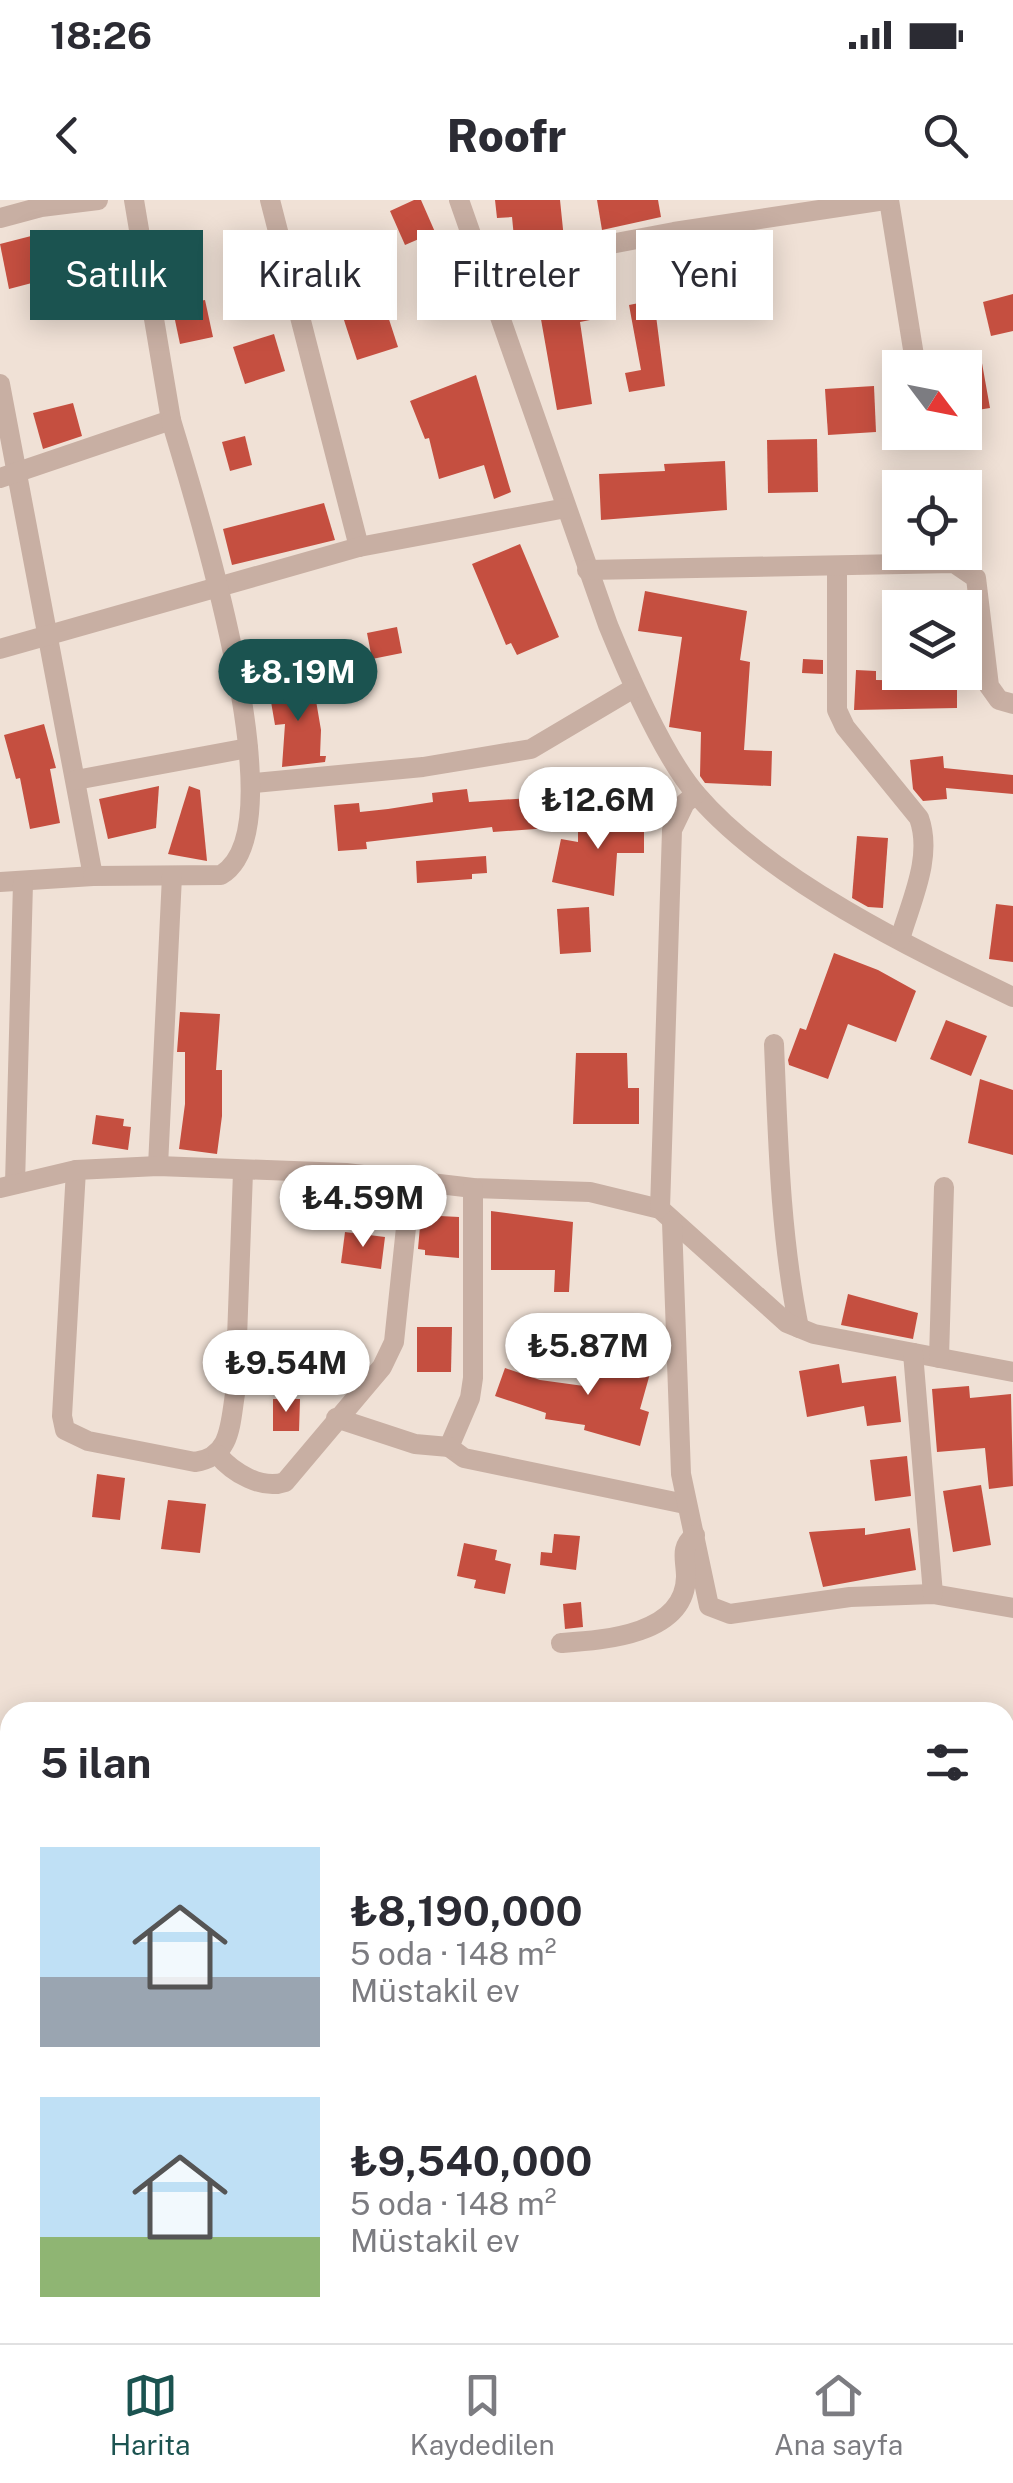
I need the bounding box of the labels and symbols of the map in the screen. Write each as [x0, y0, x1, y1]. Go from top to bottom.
north arrow [882, 350, 982, 450]
pin: ₺8.19M [217, 639, 379, 724]
pin: ₺12.6M [517, 767, 679, 852]
pin: ₺4.59M [282, 1165, 444, 1250]
pin: ₺5.87M [507, 1313, 669, 1398]
pin: ₺9.54M [205, 1330, 367, 1415]

